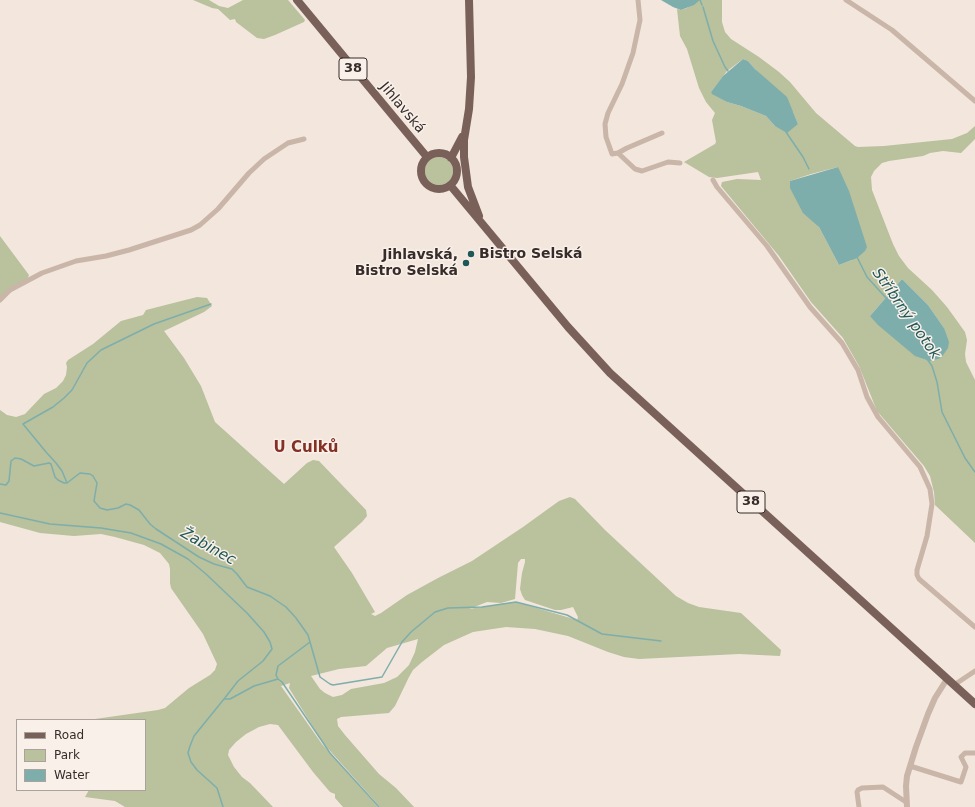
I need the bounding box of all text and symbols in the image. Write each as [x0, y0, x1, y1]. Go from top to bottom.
road number: 38 [339, 58, 367, 80]
street label: Jihlavská [376, 79, 428, 137]
place label: Bistro Selská [479, 246, 582, 262]
place label: Jihlavská, Bistro Selská [355, 247, 458, 280]
marker: Bistro Selská [466, 249, 476, 259]
marker: Jihlavská, Bistro Selská [461, 258, 471, 268]
water label: Stříbrný potok [868, 265, 944, 363]
district label: U Culků [274, 439, 338, 457]
road number: 38 [737, 491, 765, 513]
water label: Žabinec [177, 525, 239, 569]
legend [16, 719, 146, 791]
text: Road [54, 728, 84, 742]
text: Park [54, 748, 80, 762]
text: Water [54, 768, 89, 782]

